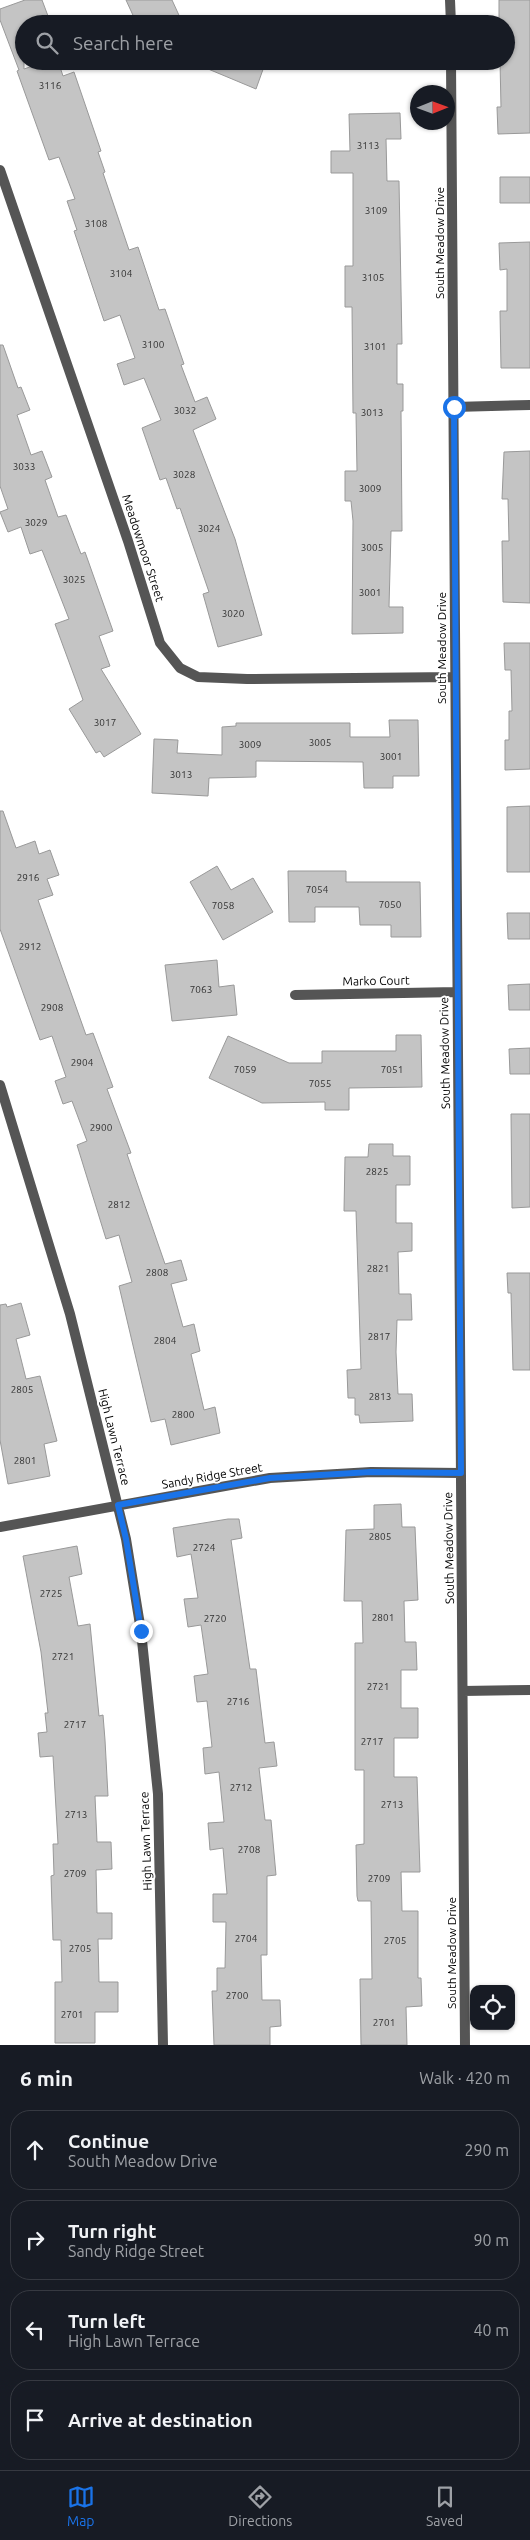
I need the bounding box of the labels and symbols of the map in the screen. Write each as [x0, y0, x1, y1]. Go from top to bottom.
house number: 3116 [39, 80, 62, 91]
north arrow [410, 85, 455, 130]
house number: 3113 [357, 140, 379, 151]
street label: South Meadow Drive [433, 187, 446, 299]
house number: 3109 [365, 205, 387, 216]
house number: 3108 [85, 218, 108, 229]
house number: 3104 [110, 268, 133, 279]
house number: 3105 [362, 272, 384, 283]
house number: 3100 [142, 339, 165, 350]
house number: 3101 [364, 341, 386, 352]
route start [443, 396, 466, 419]
house number: 3032 [174, 405, 196, 416]
house number: 3013 [361, 407, 383, 418]
house number: 3033 [13, 461, 35, 472]
house number: 3028 [173, 469, 196, 480]
house number: 3009 [359, 483, 381, 494]
street label: Meadowmoor Street [120, 493, 167, 603]
house number: 3029 [25, 517, 47, 528]
house number: 3024 [198, 523, 221, 534]
house number: 3005 [361, 542, 383, 553]
house number: 3025 [63, 574, 85, 585]
house number: 3001 [359, 587, 381, 598]
street label: South Meadow Drive [435, 592, 448, 704]
house number: 3020 [222, 608, 245, 619]
house number: 3017 [94, 717, 116, 728]
house number: 3005 [309, 737, 331, 748]
house number: 3009 [239, 739, 261, 750]
house number: 3001 [380, 751, 402, 762]
house number: 3013 [170, 769, 192, 780]
house number: 2916 [17, 872, 40, 883]
house number: 7054 [306, 884, 329, 895]
house number: 7050 [379, 899, 402, 910]
house number: 7058 [212, 900, 235, 911]
house number: 2912 [19, 941, 41, 952]
street label: Marko Court [342, 973, 410, 988]
house number: 7063 [190, 984, 212, 995]
street label: South Meadow Drive [437, 997, 452, 1109]
house number: 2908 [41, 1002, 64, 1013]
house number: 2904 [71, 1057, 94, 1068]
house number: 7059 [234, 1064, 256, 1075]
house number: 7051 [381, 1064, 403, 1075]
house number: 7055 [309, 1078, 331, 1089]
house number: 2900 [90, 1122, 113, 1133]
house number: 2825 [366, 1166, 388, 1177]
house number: 2812 [108, 1199, 130, 1210]
house number: 2821 [367, 1263, 389, 1274]
house number: 2808 [146, 1267, 169, 1278]
house number: 2817 [368, 1331, 390, 1342]
house number: 2804 [154, 1335, 177, 1346]
house number: 2805 [11, 1384, 33, 1395]
street label: High Lawn Terrace [96, 1387, 133, 1487]
house number: 2813 [369, 1391, 391, 1402]
house number: 2800 [172, 1409, 195, 1420]
house number: 2801 [14, 1455, 36, 1466]
street label: Sandy Ridge Street [161, 1460, 264, 1491]
street label: South Meadow Drive [441, 1492, 456, 1604]
house number: 2805 [369, 1531, 391, 1542]
house number: 2724 [193, 1542, 216, 1553]
house number: 2725 [40, 1588, 62, 1599]
house number: 2801 [372, 1612, 394, 1623]
house number: 2720 [204, 1613, 227, 1624]
route end [130, 1620, 153, 1643]
house number: 2721 [52, 1651, 74, 1662]
house number: 2721 [367, 1681, 389, 1692]
house number: 2716 [227, 1696, 250, 1707]
house number: 2717 [64, 1719, 86, 1730]
house number: 2717 [361, 1736, 383, 1747]
house number: 2712 [230, 1782, 252, 1793]
street label: High Lawn Terrace [137, 1791, 154, 1891]
house number: 2713 [381, 1799, 403, 1810]
house number: 2713 [65, 1809, 87, 1820]
house number: 2708 [238, 1844, 261, 1855]
house number: 2709 [64, 1868, 86, 1879]
house number: 2709 [368, 1873, 390, 1884]
street label: South Meadow Drive [445, 1897, 458, 2009]
house number: 2704 [235, 1933, 258, 1944]
house number: 2705 [384, 1935, 406, 1946]
house number: 2705 [69, 1943, 91, 1954]
house number: 2700 [226, 1990, 249, 2001]
house number: 2701 [61, 2009, 83, 2020]
house number: 2701 [373, 2017, 395, 2028]

